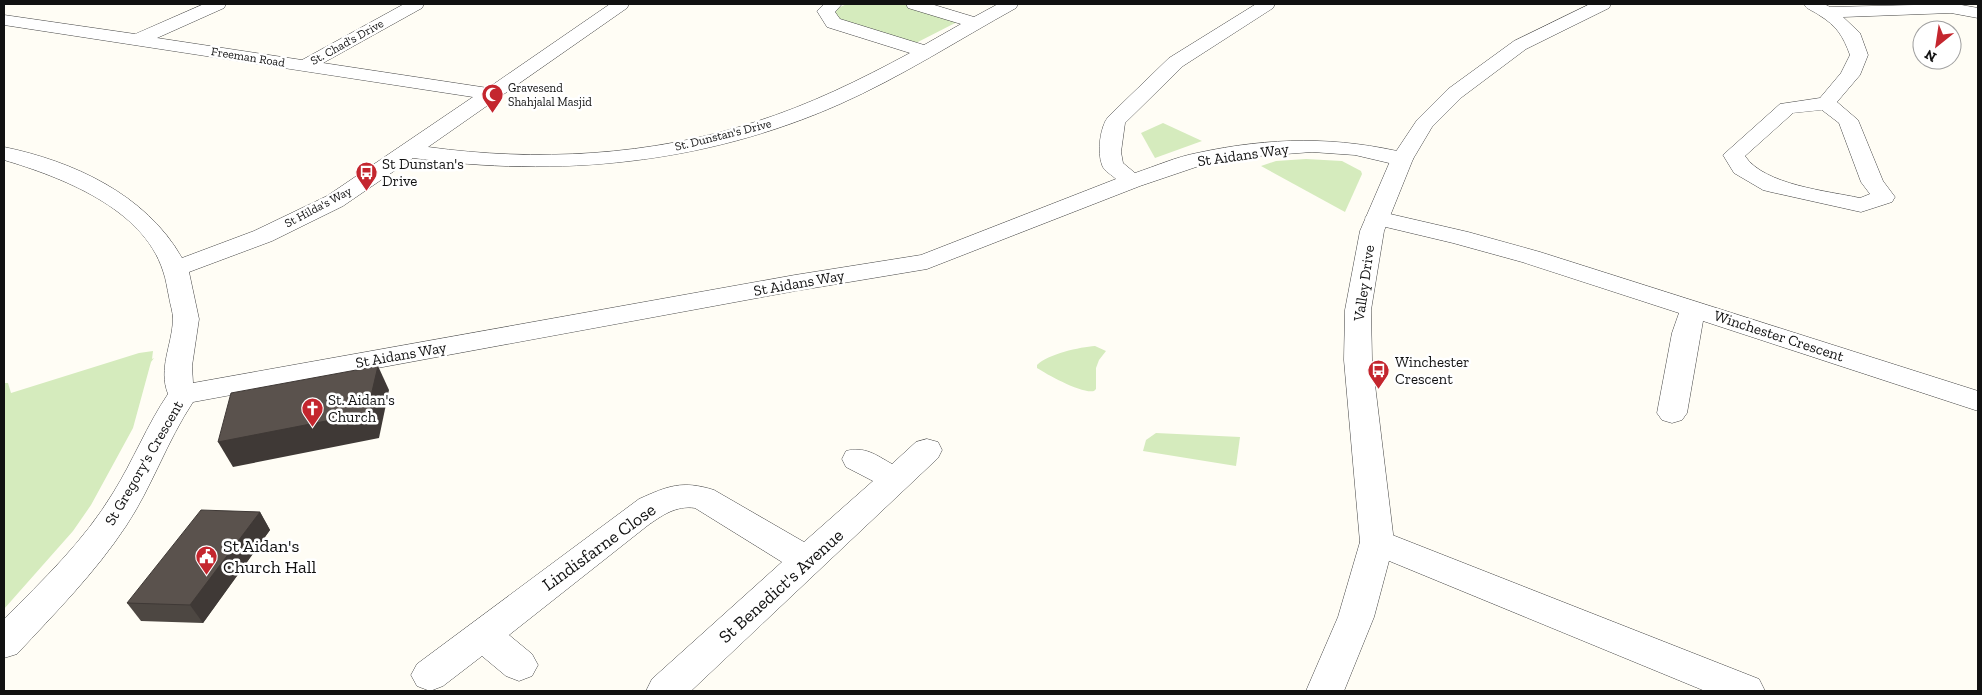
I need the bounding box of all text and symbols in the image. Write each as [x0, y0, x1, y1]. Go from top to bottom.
street label: St. Chad's Drive [308, 16, 386, 68]
north arrow [1912, 20, 1962, 70]
street label: Freeman Road [210, 44, 286, 70]
text: N [1922, 46, 1940, 66]
place label: Gravesend Shahjalal Masjid [508, 81, 592, 110]
mosque icon: Gravesend Shahjalal Masjid [480, 83, 504, 114]
street label: St. Dunstan's Drive [673, 116, 773, 154]
street label: St Aidans Way [1196, 140, 1290, 170]
place label: St Dunstan's Drive [382, 155, 464, 190]
bus stop icon: St Dunstan's Drive [354, 161, 378, 192]
street label: St Hilda's Way [282, 183, 355, 230]
street label: Valley Drive [1350, 244, 1378, 323]
street label: St Aidans Way [752, 266, 846, 300]
street label: Winchester Crescent [1712, 307, 1847, 366]
street label: St Aidans Way [354, 338, 448, 372]
place label: Winchester Crescent [1395, 353, 1469, 388]
bus stop icon: Winchester Crescent [1367, 359, 1391, 390]
place label: St. Aidan's Church [328, 391, 395, 426]
street label: St Gregory's Crescent [101, 397, 187, 529]
church icon: St. Aidan's Church [300, 397, 324, 428]
street label: Lindisfarne Close [538, 498, 660, 596]
street label: St Benedict's Avenue [714, 524, 848, 648]
place label: St Aidan's Church Hall [223, 535, 317, 578]
public building icon: St Aidan's Church Hall [195, 544, 219, 575]

